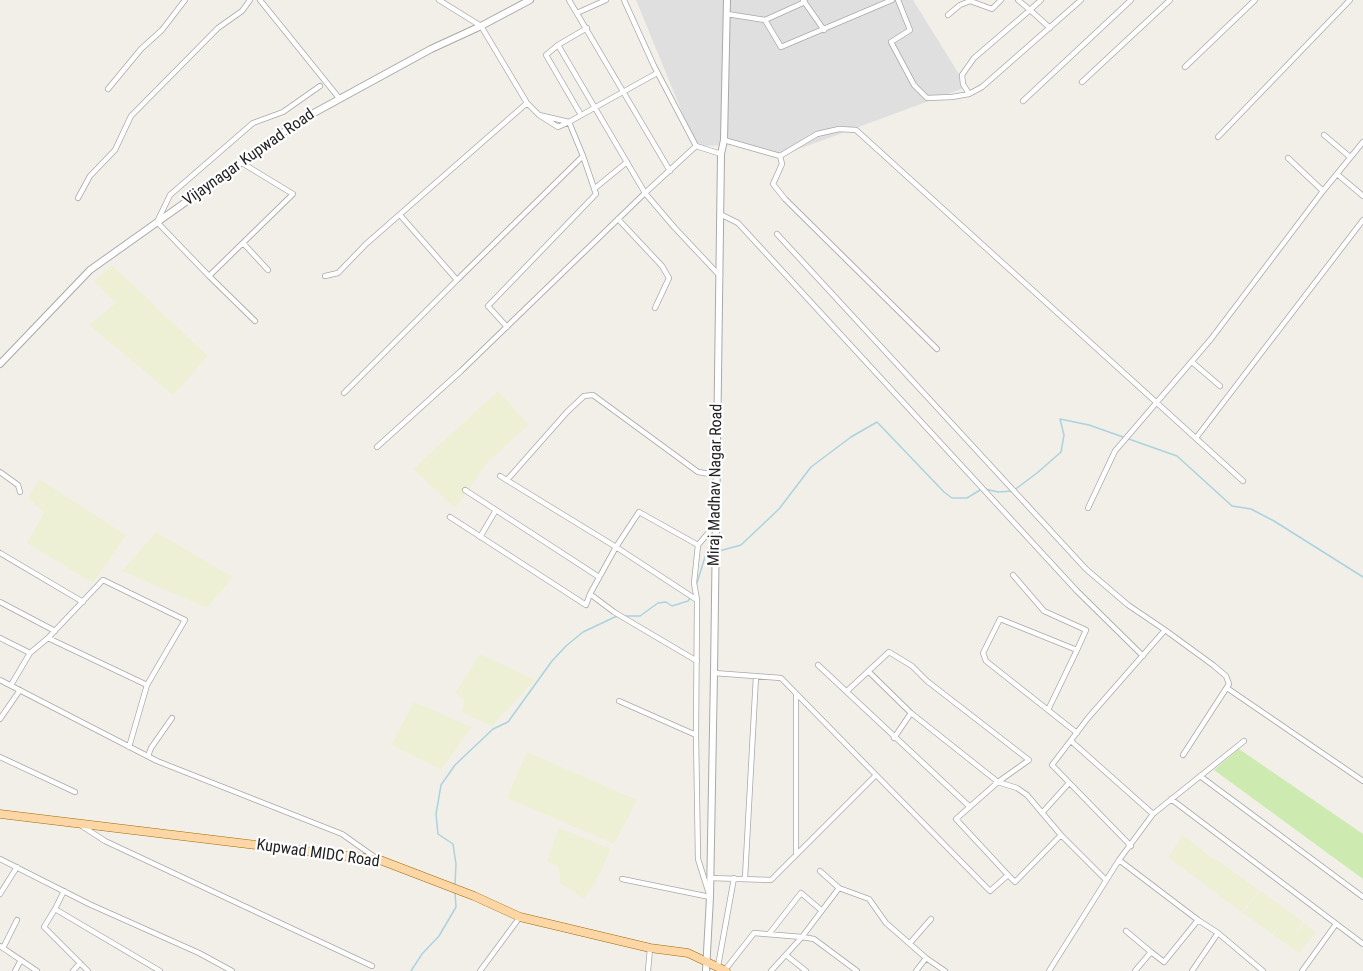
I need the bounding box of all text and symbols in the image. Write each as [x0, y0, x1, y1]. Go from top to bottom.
street label: Vijaynagar Kupwad Road [180, 105, 318, 211]
street label: Miraj Madhav Nagar Road [705, 404, 727, 566]
street label: Kupwad MIDC Road [255, 836, 381, 872]

